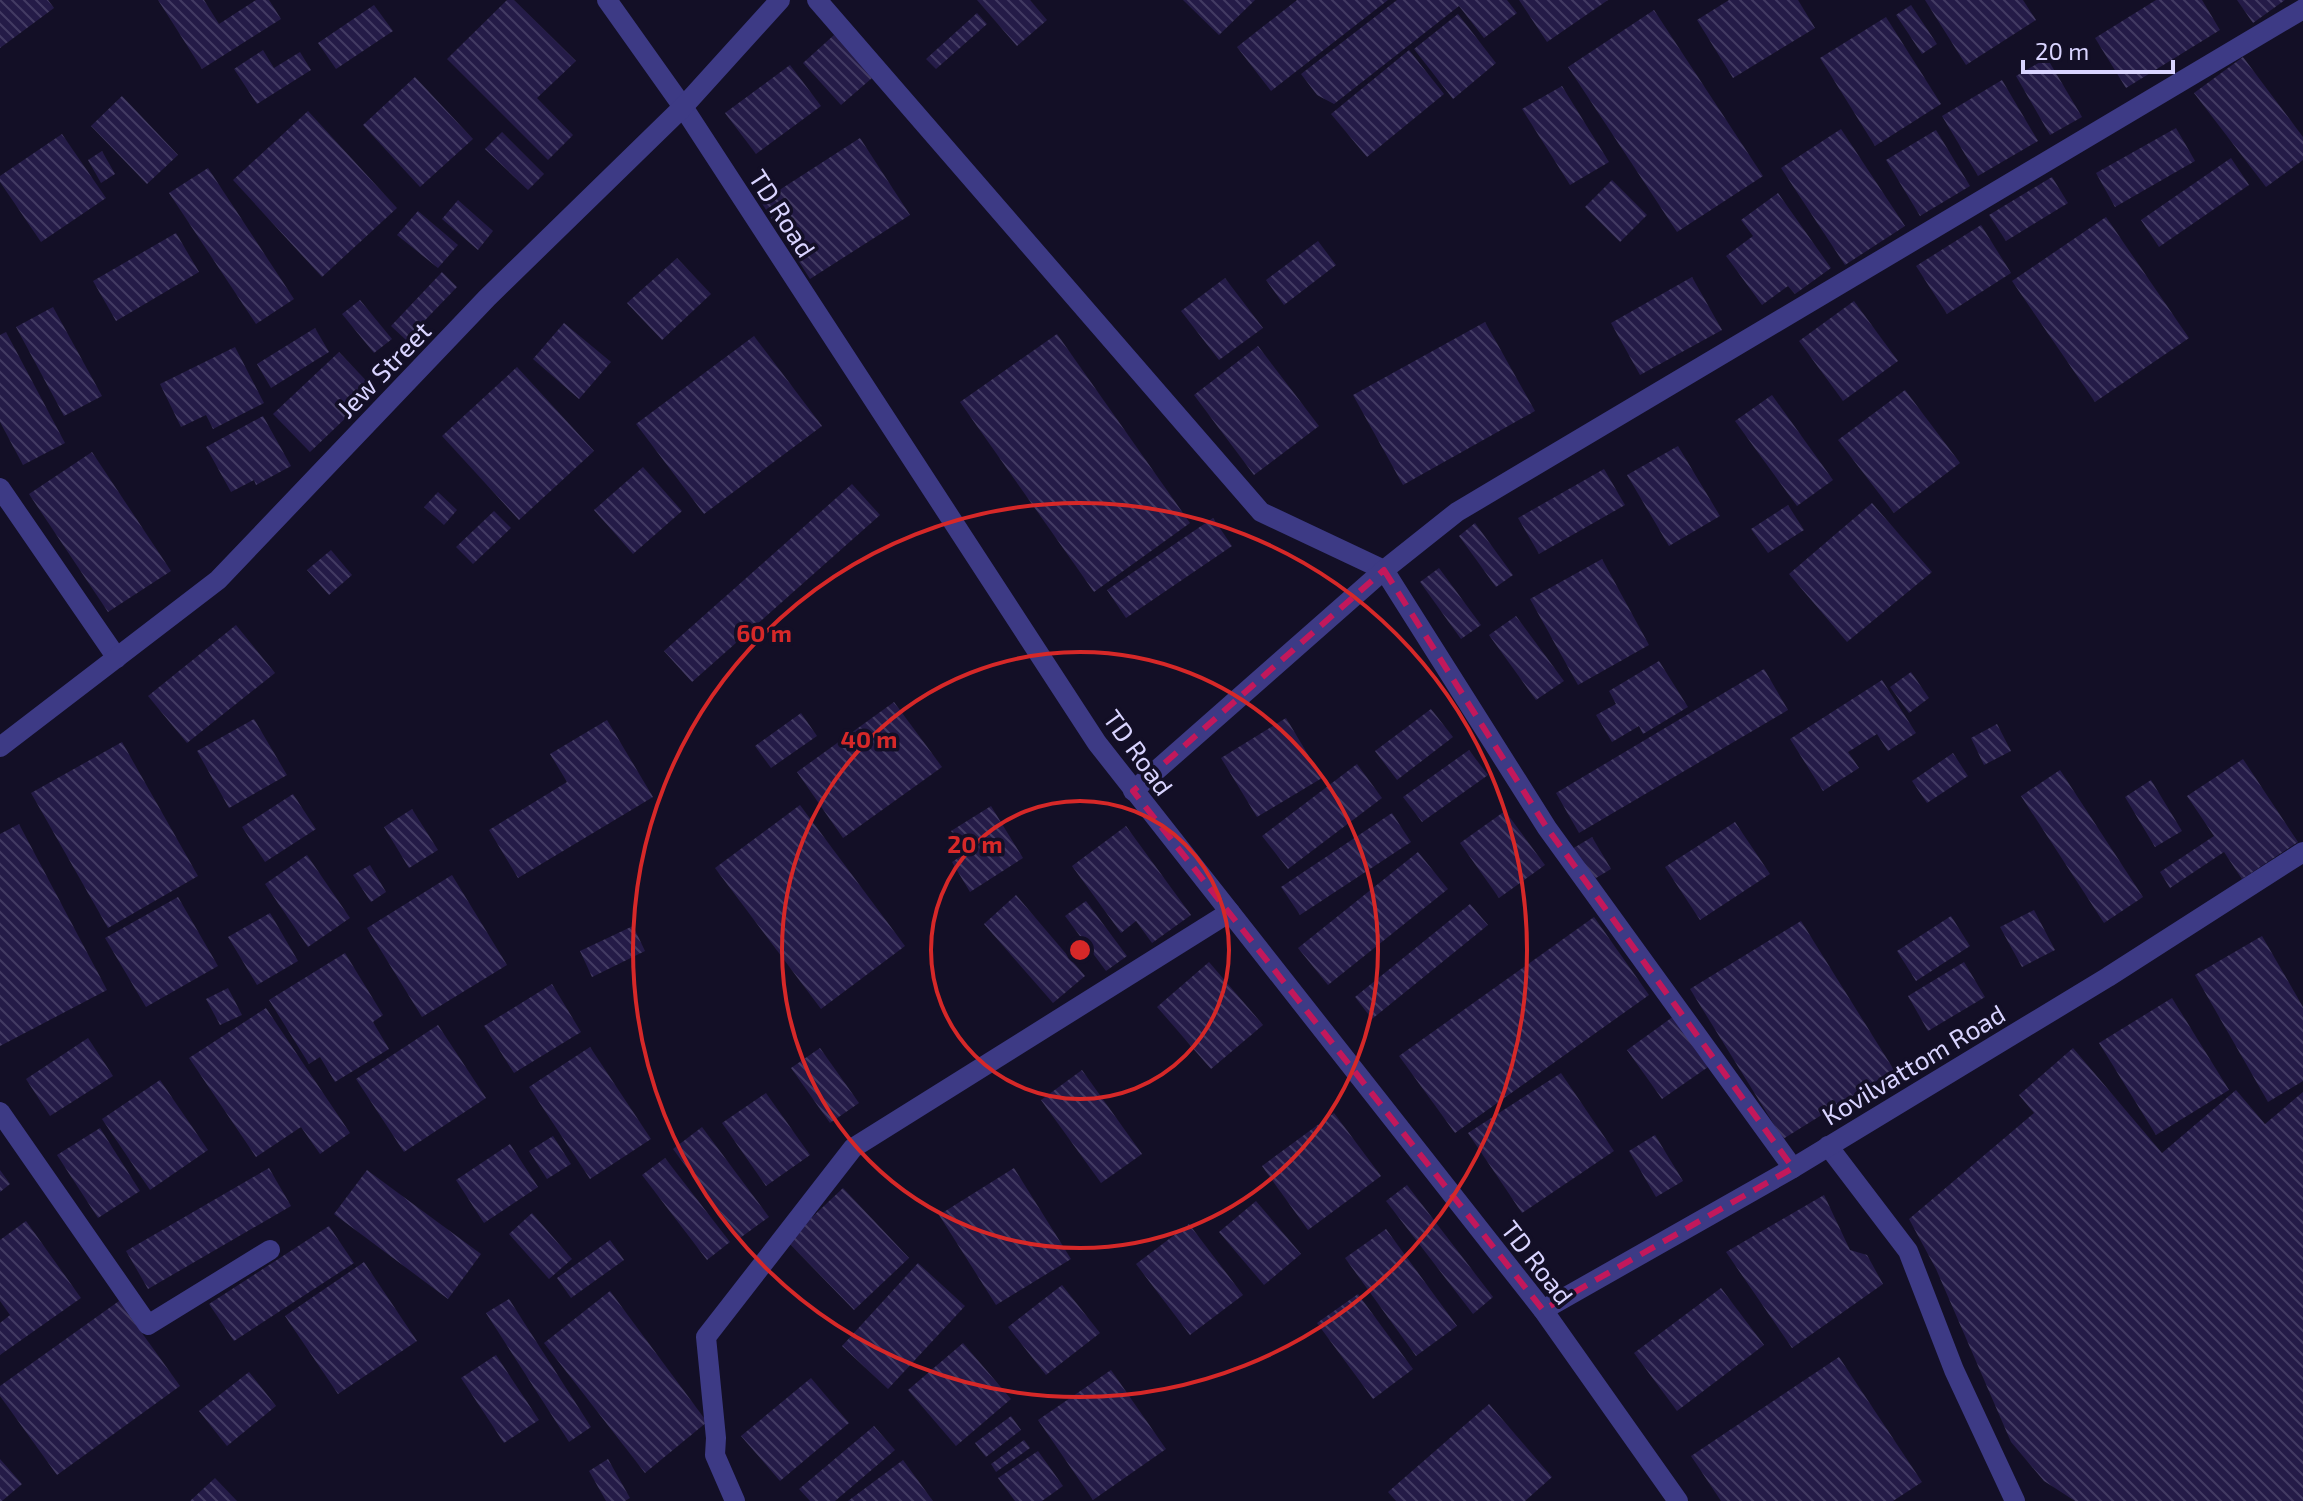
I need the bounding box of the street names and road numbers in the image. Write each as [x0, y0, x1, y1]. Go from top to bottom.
street label: TD Road [743, 163, 823, 263]
street label: Jew Street [330, 314, 437, 424]
street label: TD Road [1098, 703, 1180, 801]
street label: Kovilvattom Road [1816, 997, 2010, 1131]
street label: TD Road [1496, 1214, 1580, 1310]

